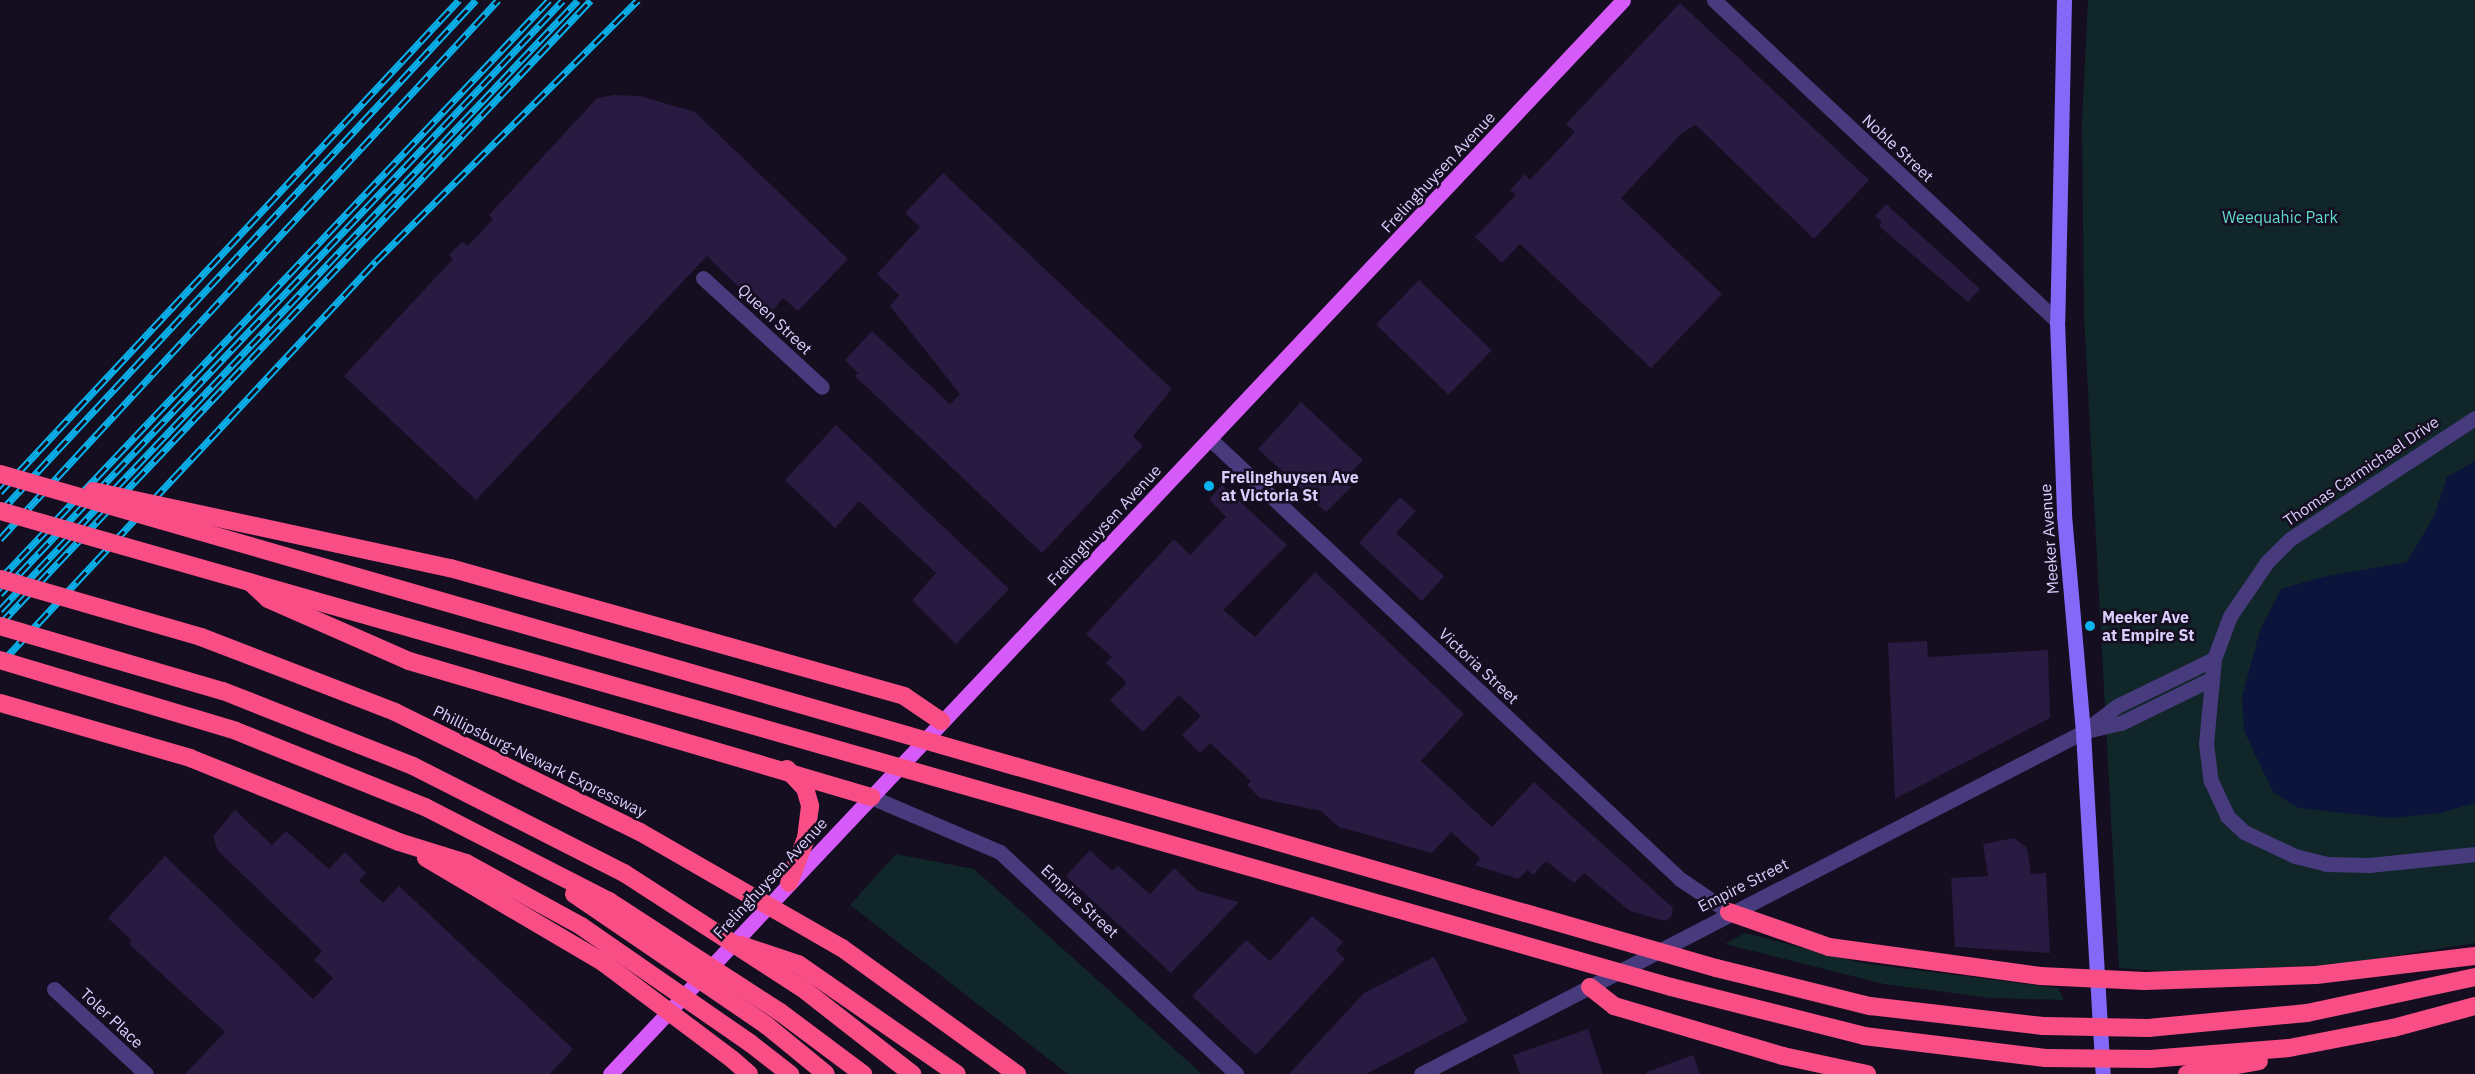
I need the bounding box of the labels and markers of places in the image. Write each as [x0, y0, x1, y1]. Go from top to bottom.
place label: Frelinghuysen Ave at Victoria St [1221, 467, 1359, 505]
marker: Frelinghuysen Ave at Victoria St [1202, 479, 1216, 493]
place label: Meeker Ave at Empire St [2102, 607, 2194, 645]
marker: Meeker Ave at Empire St [2083, 619, 2097, 633]

